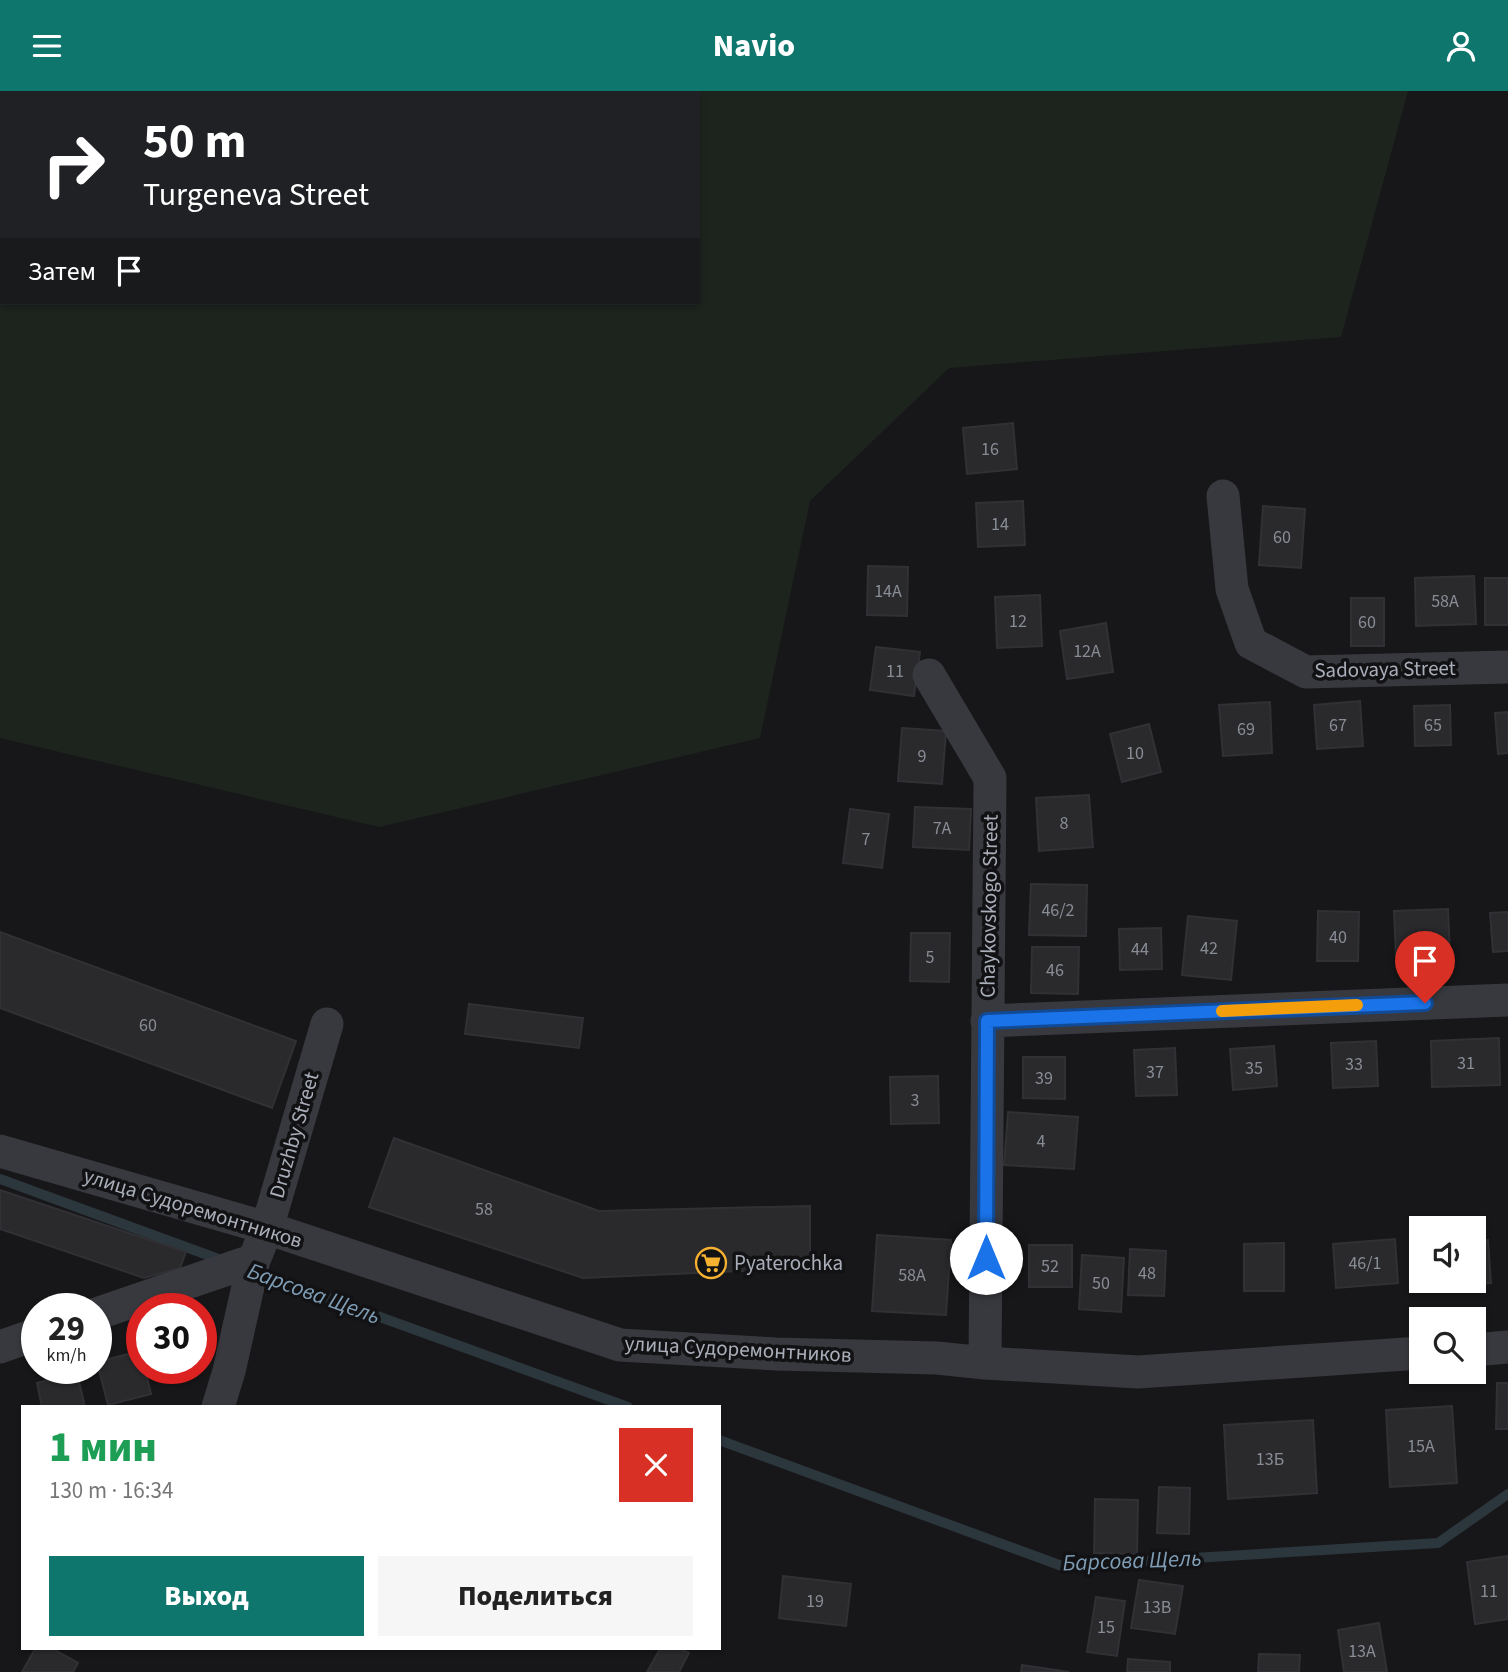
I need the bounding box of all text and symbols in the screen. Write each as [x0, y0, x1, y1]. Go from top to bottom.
text: Navio [713, 23, 795, 69]
icon: menu [28, 27, 66, 65]
icon: person [1442, 27, 1480, 65]
text: 50 m [143, 107, 247, 177]
icon: right [28, 119, 119, 210]
text: Turgeneva Street [143, 172, 369, 218]
icon: arrive [110, 252, 148, 290]
text: Затем [28, 253, 96, 290]
house number: 16 [981, 437, 999, 462]
house number: 14 [991, 512, 1009, 537]
house number: 60 [1273, 525, 1291, 550]
house number: 14А [874, 579, 902, 604]
house number: 58А [1431, 589, 1459, 614]
house number: 12 [1009, 609, 1027, 634]
house number: 60 [1358, 610, 1376, 635]
house number: 12А [1073, 639, 1101, 664]
street label: Sadovaya Street [1314, 653, 1456, 685]
house number: 11 [886, 659, 904, 684]
house number: 67 [1329, 713, 1347, 738]
house number: 65 [1424, 713, 1442, 738]
house number: 69 [1237, 717, 1255, 742]
house number: 10 [1126, 741, 1144, 766]
house number: 9 [918, 744, 927, 769]
house number: 8 [1060, 811, 1069, 836]
street label: Chaykovskogo Street [972, 814, 1006, 998]
house number: 7А [933, 816, 952, 841]
house number: 7 [862, 827, 871, 852]
house number: 46/2 [1041, 898, 1075, 923]
house number: 40 [1329, 925, 1347, 950]
pin [1395, 931, 1455, 1003]
house number: 42 [1200, 936, 1218, 961]
house number: 44 [1131, 937, 1149, 962]
icon: arrive [1406, 942, 1444, 980]
house number: 5 [926, 945, 935, 970]
house number: 46 [1046, 958, 1064, 983]
house number: 60 [139, 1013, 157, 1038]
house number: 31 [1457, 1051, 1475, 1076]
house number: 33 [1345, 1052, 1363, 1077]
house number: 35 [1245, 1056, 1263, 1081]
house number: 37 [1146, 1060, 1164, 1085]
house number: 39 [1035, 1066, 1053, 1091]
street label: Druzhby Street [262, 1068, 326, 1202]
house number: 3 [911, 1088, 920, 1113]
house number: 4 [1037, 1129, 1046, 1154]
street label: улица Судоремонтников [80, 1160, 306, 1256]
house number: 58 [475, 1197, 493, 1222]
map controls [1409, 1216, 1486, 1384]
button: sound [1409, 1216, 1486, 1293]
position arrow [949, 1221, 1023, 1295]
supermarket icon: Pyaterochka [694, 1246, 728, 1280]
place label: Pyaterochka [734, 1248, 843, 1278]
house number: 46/1 [1348, 1251, 1382, 1276]
water label: Барсова Щель [243, 1254, 385, 1333]
house number: 52 [1041, 1254, 1059, 1279]
house number: 48 [1138, 1261, 1156, 1286]
house number: 58А [898, 1263, 926, 1288]
house number: 50 [1092, 1271, 1110, 1296]
speed limit sign: 30 [126, 1293, 217, 1384]
text: 29 [48, 1304, 85, 1354]
button: search [1409, 1307, 1486, 1384]
street label: улица Судоремонтников [624, 1328, 852, 1370]
text: km/h [47, 1343, 86, 1368]
text: 1 мин [49, 1418, 157, 1478]
button: close [619, 1428, 693, 1502]
house number: 15А [1407, 1434, 1435, 1459]
house number: 13Б [1256, 1447, 1284, 1472]
text: 130 m · 16:34 [49, 1474, 173, 1507]
water label: Барсова Щель [1062, 1542, 1202, 1579]
button: Выход [49, 1556, 364, 1636]
button: Поделиться [378, 1556, 693, 1636]
house number: 11 [1480, 1579, 1498, 1604]
house number: 19 [806, 1589, 824, 1614]
house number: 13В [1143, 1595, 1171, 1620]
house number: 15 [1097, 1615, 1115, 1640]
house number: 13А [1348, 1639, 1376, 1664]

